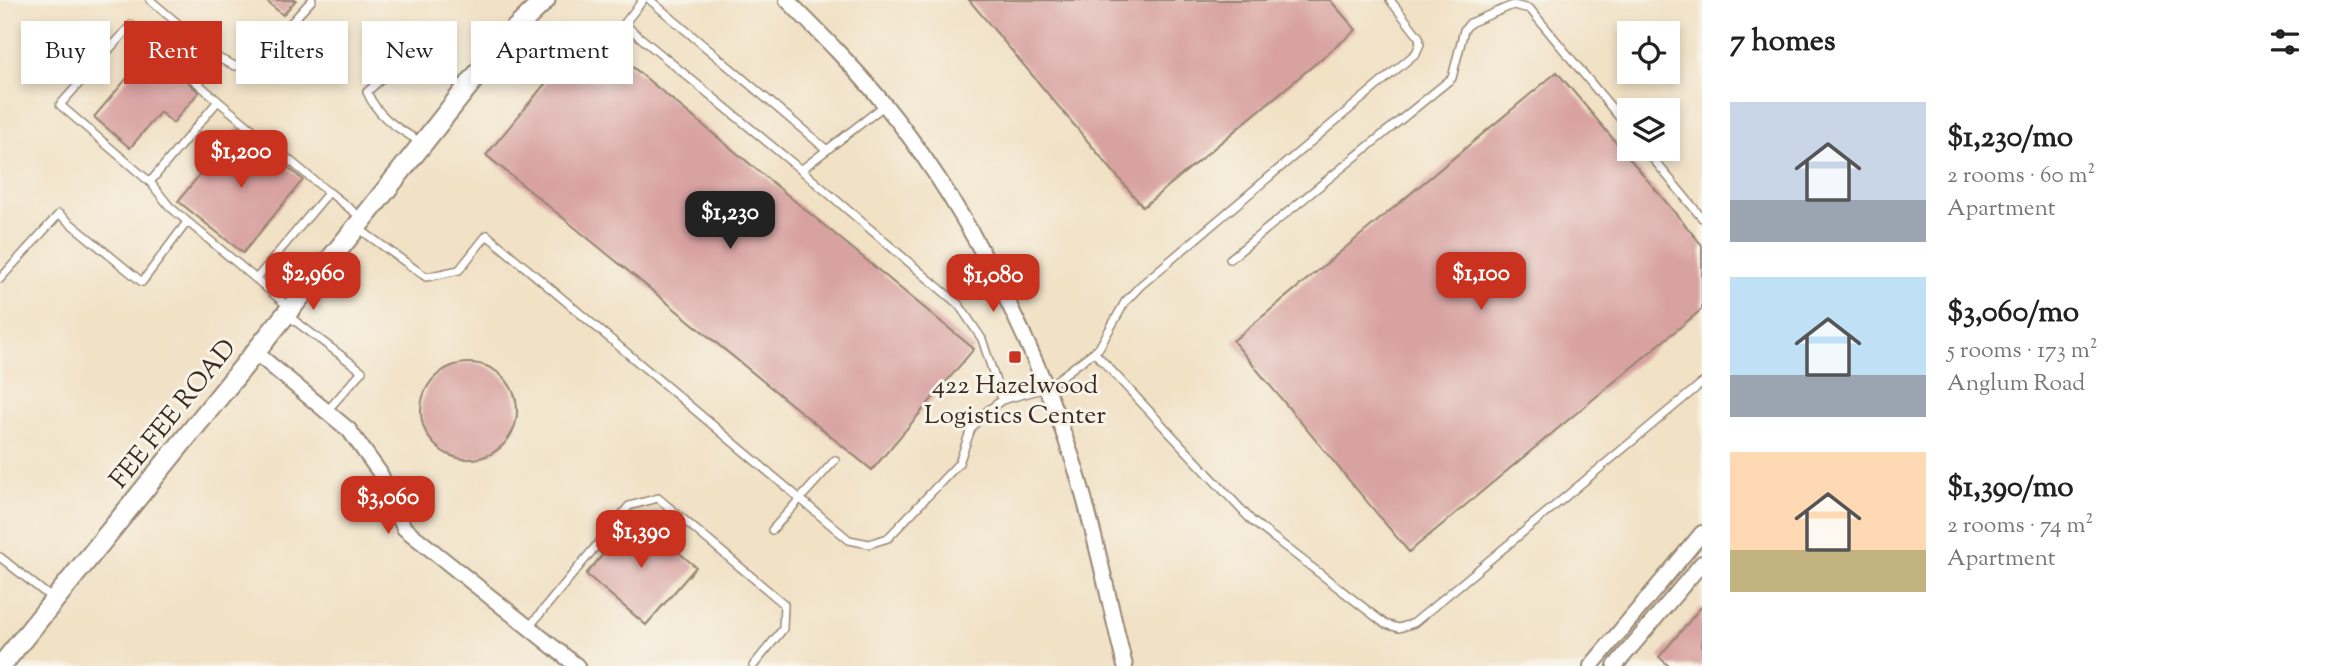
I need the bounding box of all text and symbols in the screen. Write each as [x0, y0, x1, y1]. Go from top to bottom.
chip: Buy [21, 21, 110, 84]
chip: Rent [124, 21, 222, 84]
chip: Filters [236, 21, 348, 84]
chip: New [362, 21, 457, 84]
chip: Apartment [471, 21, 633, 84]
map controls [1617, 21, 1680, 161]
button: locate [1617, 21, 1680, 84]
text: 7 homes [1730, 21, 1835, 64]
icon: filters [2266, 23, 2304, 61]
button: layers [1617, 98, 1680, 161]
text: $1,230/mo [1947, 117, 2073, 160]
pin: $1,200 [184, 130, 298, 190]
icon: home [1786, 130, 1870, 214]
text: $1,200 [211, 136, 271, 169]
text: 2 rooms · 60 m² [1947, 160, 2095, 193]
pin: $1,230 [673, 191, 787, 251]
text: Apartment [1947, 193, 2056, 226]
text: $1,230 [701, 197, 759, 230]
pin: $2,960 [256, 252, 370, 312]
pin: $1,100 [1424, 252, 1538, 312]
pin: $1,080 [936, 254, 1050, 314]
text: $2,960 [281, 258, 345, 291]
text: $1,100 [1452, 258, 1510, 291]
text: $1,080 [963, 260, 1024, 293]
text: $3,060/mo [1947, 292, 2079, 335]
icon: home [1786, 305, 1870, 389]
street label: FEE FEE ROAD [102, 332, 246, 497]
text: 5 rooms · 173 m² [1947, 335, 2098, 368]
marker: 422 Hazelwood Logistics Center [1007, 349, 1023, 365]
place label: 422 Hazelwood Logistics Center [924, 368, 1106, 435]
text: Anglum Road [1947, 368, 2085, 401]
text: $1,390/mo [1947, 467, 2074, 510]
pin: $3,060 [331, 476, 445, 536]
icon: home [1786, 480, 1870, 564]
text: $3,060 [357, 482, 419, 515]
pin: $1,390 [584, 510, 698, 570]
text: 2 rooms · 74 m² [1947, 510, 2093, 543]
text: $1,390 [612, 516, 670, 549]
text: Apartment [1947, 543, 2056, 576]

